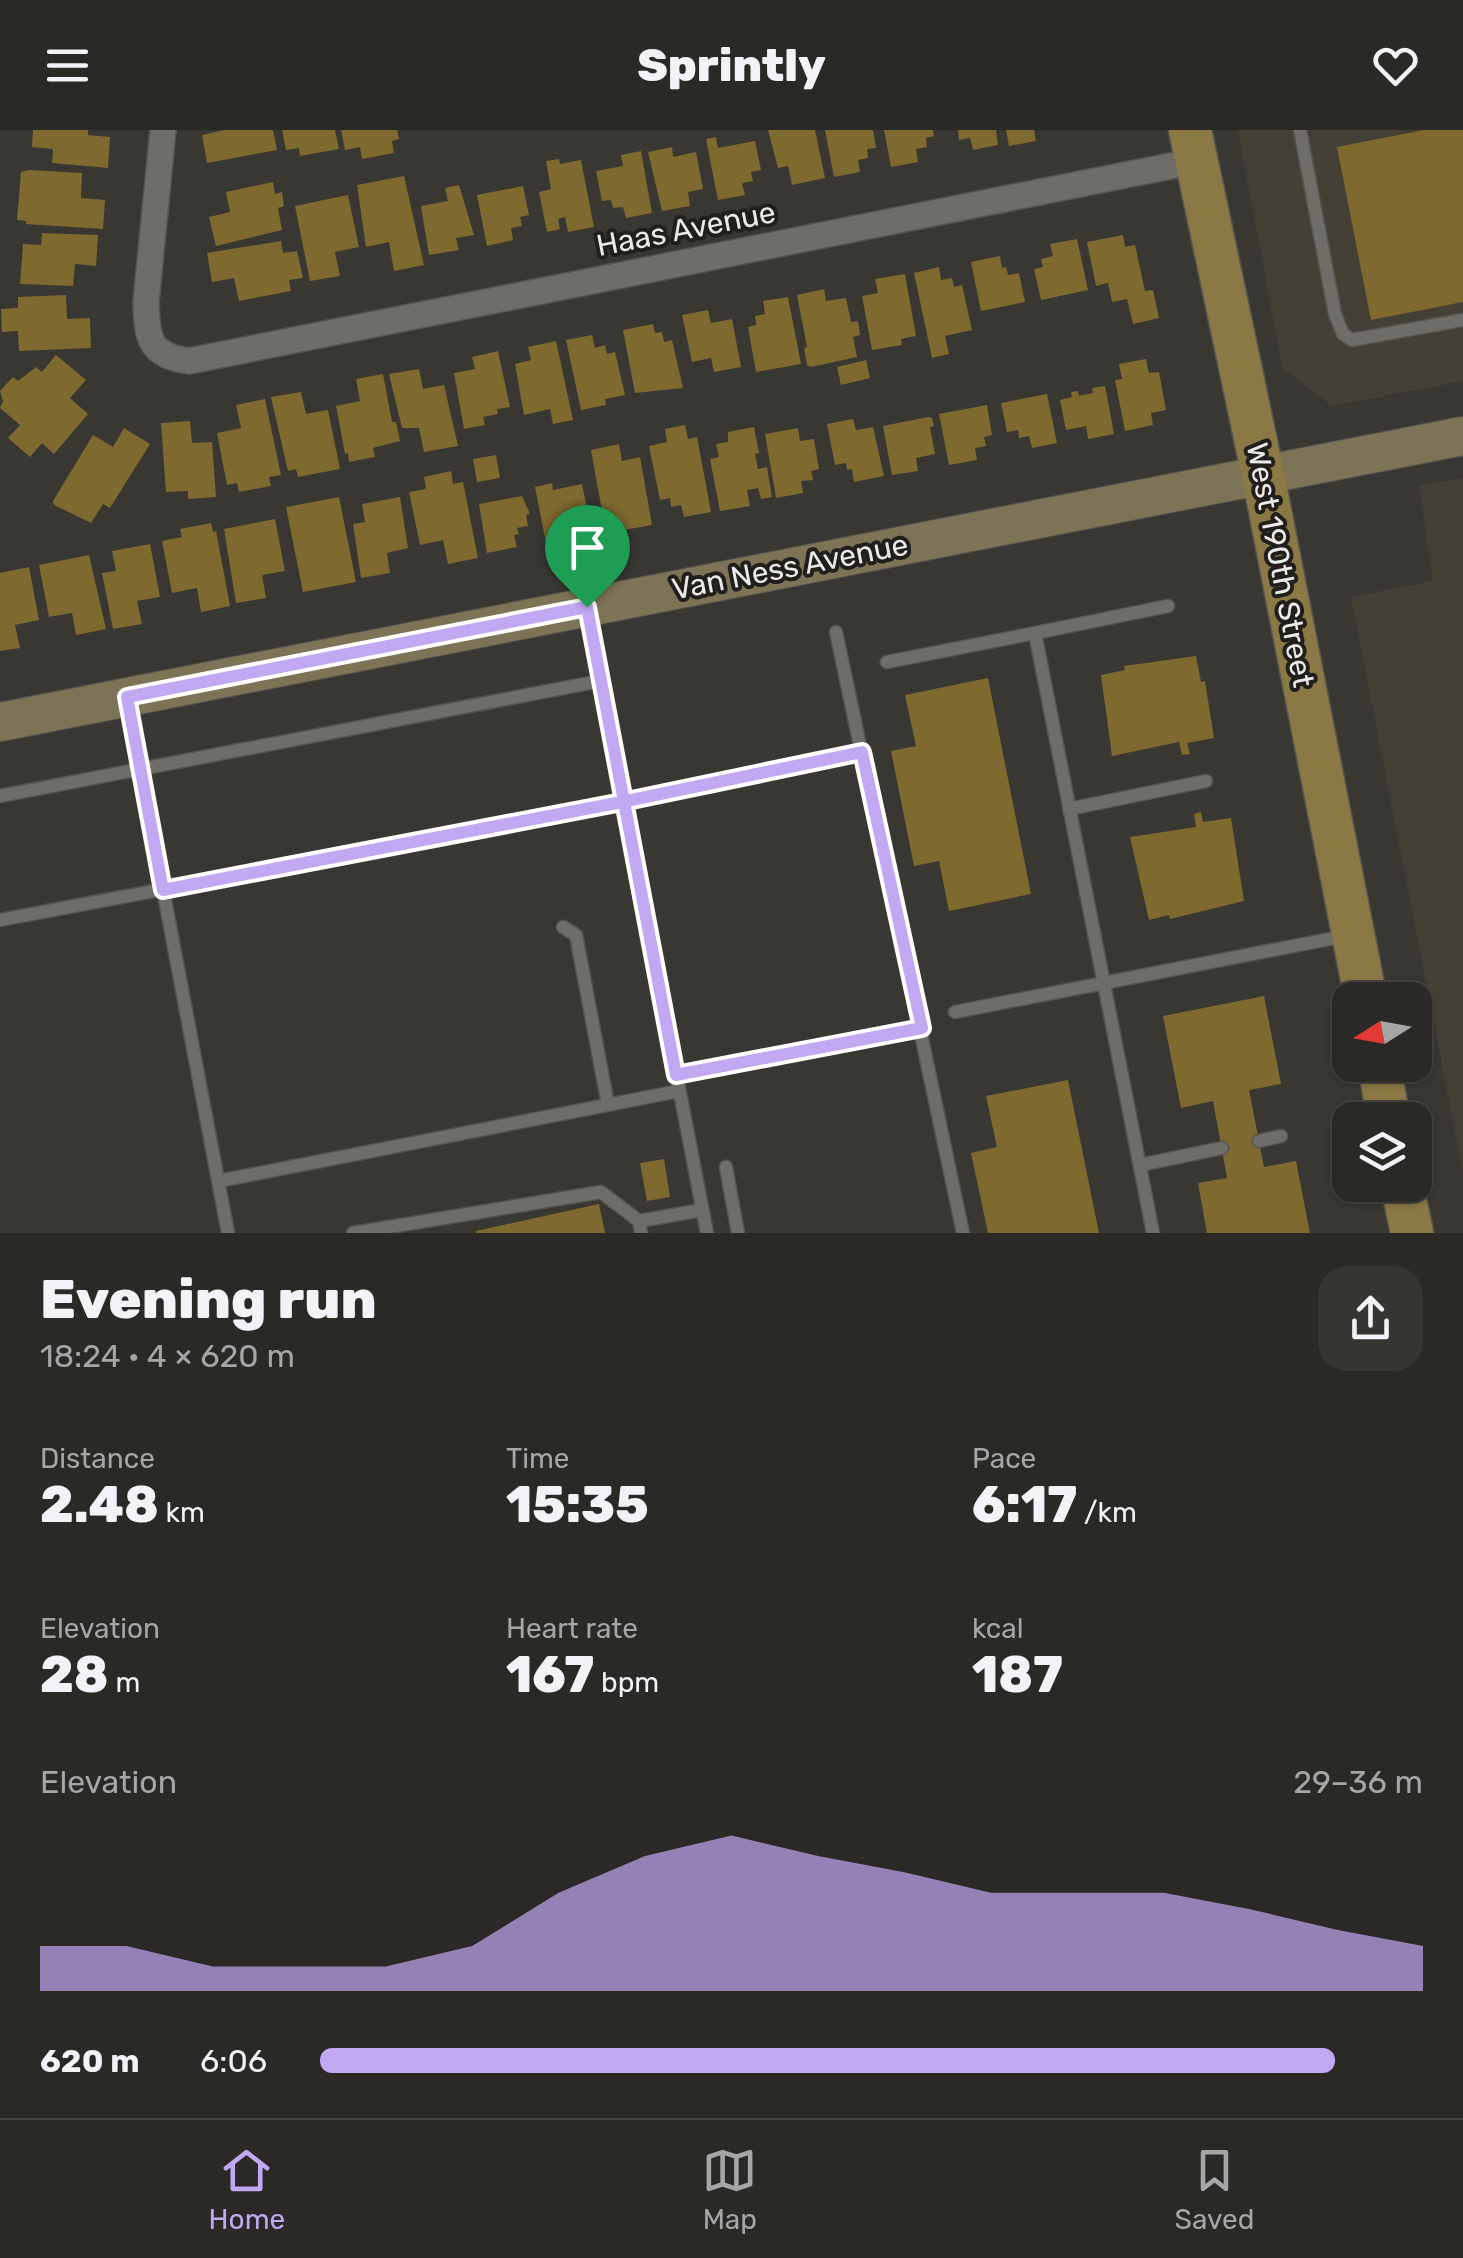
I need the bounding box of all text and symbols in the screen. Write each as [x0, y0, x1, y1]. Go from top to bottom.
icon: menu [40, 38, 95, 93]
icon: heart [1368, 38, 1423, 93]
text: Sprintly [637, 39, 826, 92]
street label: Haas Avenue [593, 194, 779, 264]
street label: West 190th Street [1239, 440, 1321, 691]
pin [545, 505, 630, 608]
icon: arrive [560, 520, 615, 575]
street label: Van Ness Avenue [669, 526, 911, 608]
north arrow [1332, 982, 1432, 1082]
map controls [1332, 982, 1432, 1202]
button: layers [1332, 1102, 1432, 1202]
button: share [1318, 1266, 1423, 1371]
text: Evening run [40, 1267, 377, 1332]
text: 18:24 · 4 × 620 m [40, 1337, 295, 1375]
text: Distance [40, 1442, 155, 1475]
text: Time [506, 1442, 569, 1475]
text: Pace [972, 1442, 1036, 1475]
text: 2.48 [40, 1475, 159, 1535]
text: 15:35 [506, 1475, 649, 1535]
text: 6:17 [972, 1475, 1077, 1535]
text: km [159, 1496, 205, 1529]
text: /km [1077, 1496, 1137, 1529]
text: Elevation [40, 1612, 160, 1645]
text: Heart rate [506, 1612, 638, 1645]
text: kcal [972, 1612, 1023, 1645]
text: 28 [40, 1645, 109, 1705]
text: 167 [506, 1645, 594, 1705]
text: 187 [972, 1645, 1063, 1705]
text: m [109, 1666, 140, 1699]
text: bpm [594, 1666, 659, 1699]
text: Elevation [40, 1763, 177, 1801]
text: 29–36 m [1293, 1763, 1423, 1801]
text: 620 m [40, 2042, 140, 2080]
text: 6:06 [200, 2042, 267, 2080]
tab: Home [209, 2143, 285, 2236]
tab: Map [702, 2143, 757, 2236]
tab: Saved [1174, 2143, 1254, 2236]

